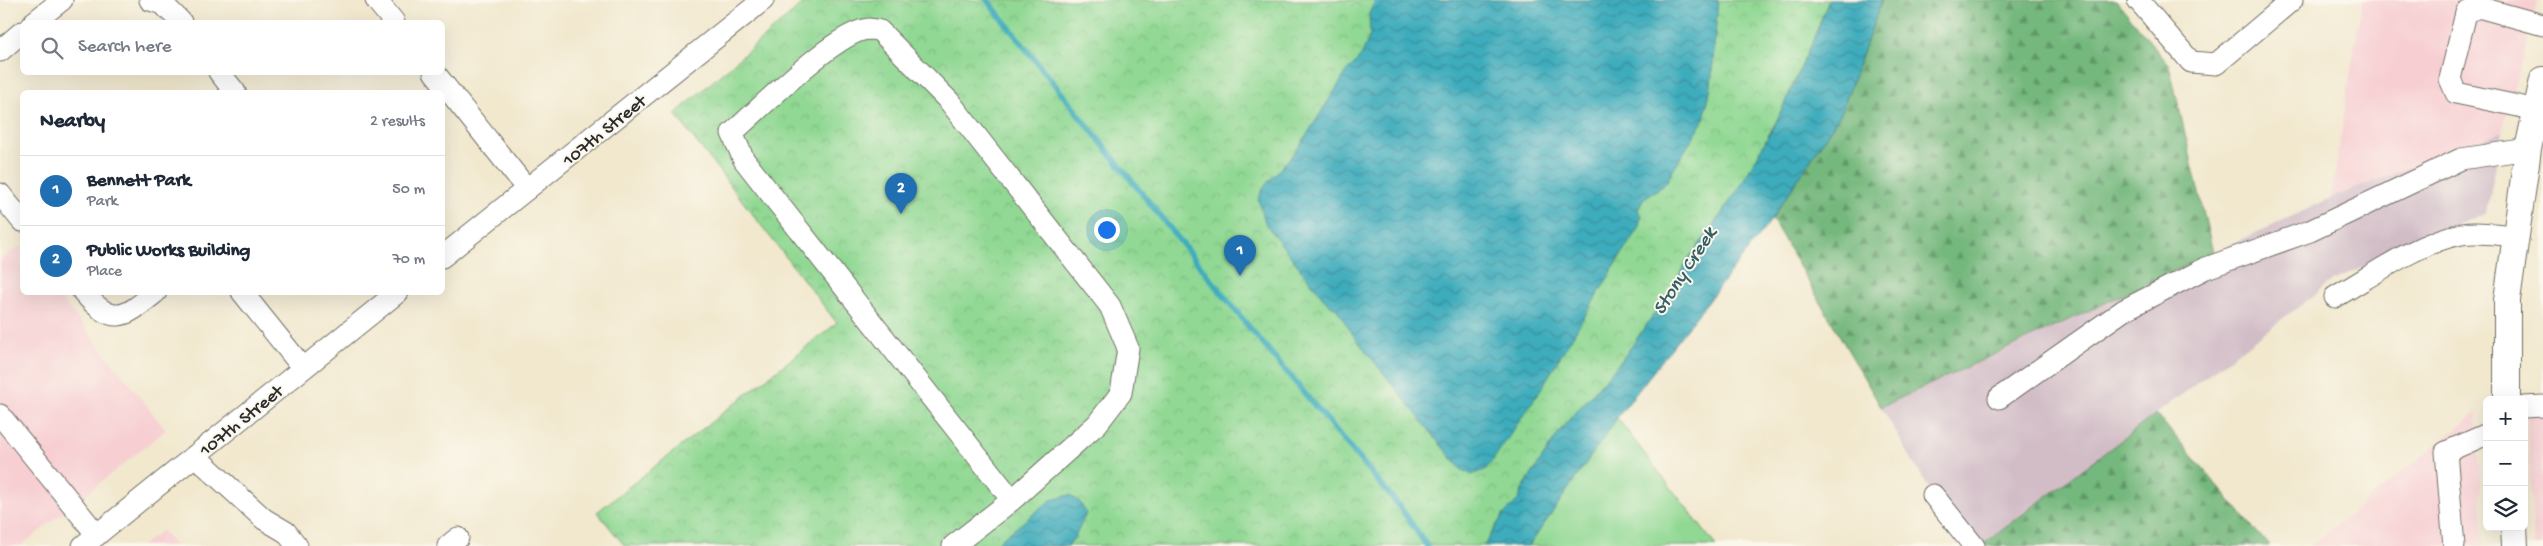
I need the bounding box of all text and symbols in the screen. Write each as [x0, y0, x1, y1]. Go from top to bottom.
search box [20, 20, 445, 75]
icon: search [38, 34, 66, 62]
text: Search here [78, 36, 172, 59]
street label: 107th Street [558, 89, 654, 173]
text: Nearby [40, 110, 105, 135]
text: 2 results [370, 113, 425, 132]
text: Bennett Park [87, 170, 191, 193]
pin: 2 [885, 173, 917, 214]
text: 1 [53, 181, 59, 200]
text: 50 m [392, 181, 425, 200]
text: Park [87, 193, 118, 212]
your location [1094, 217, 1120, 243]
water label: Stony Creek [1649, 222, 1724, 320]
pin: 1 [1224, 235, 1256, 276]
text: Public Works Building [87, 240, 250, 263]
text: 2 [52, 251, 60, 270]
text: 70 m [392, 251, 425, 270]
text: Place [87, 263, 122, 282]
street label: 107th Street [195, 379, 291, 463]
map controls [2483, 396, 2528, 531]
button: + [2483, 396, 2528, 441]
button: − [2483, 441, 2528, 486]
button: layers [2483, 486, 2528, 531]

